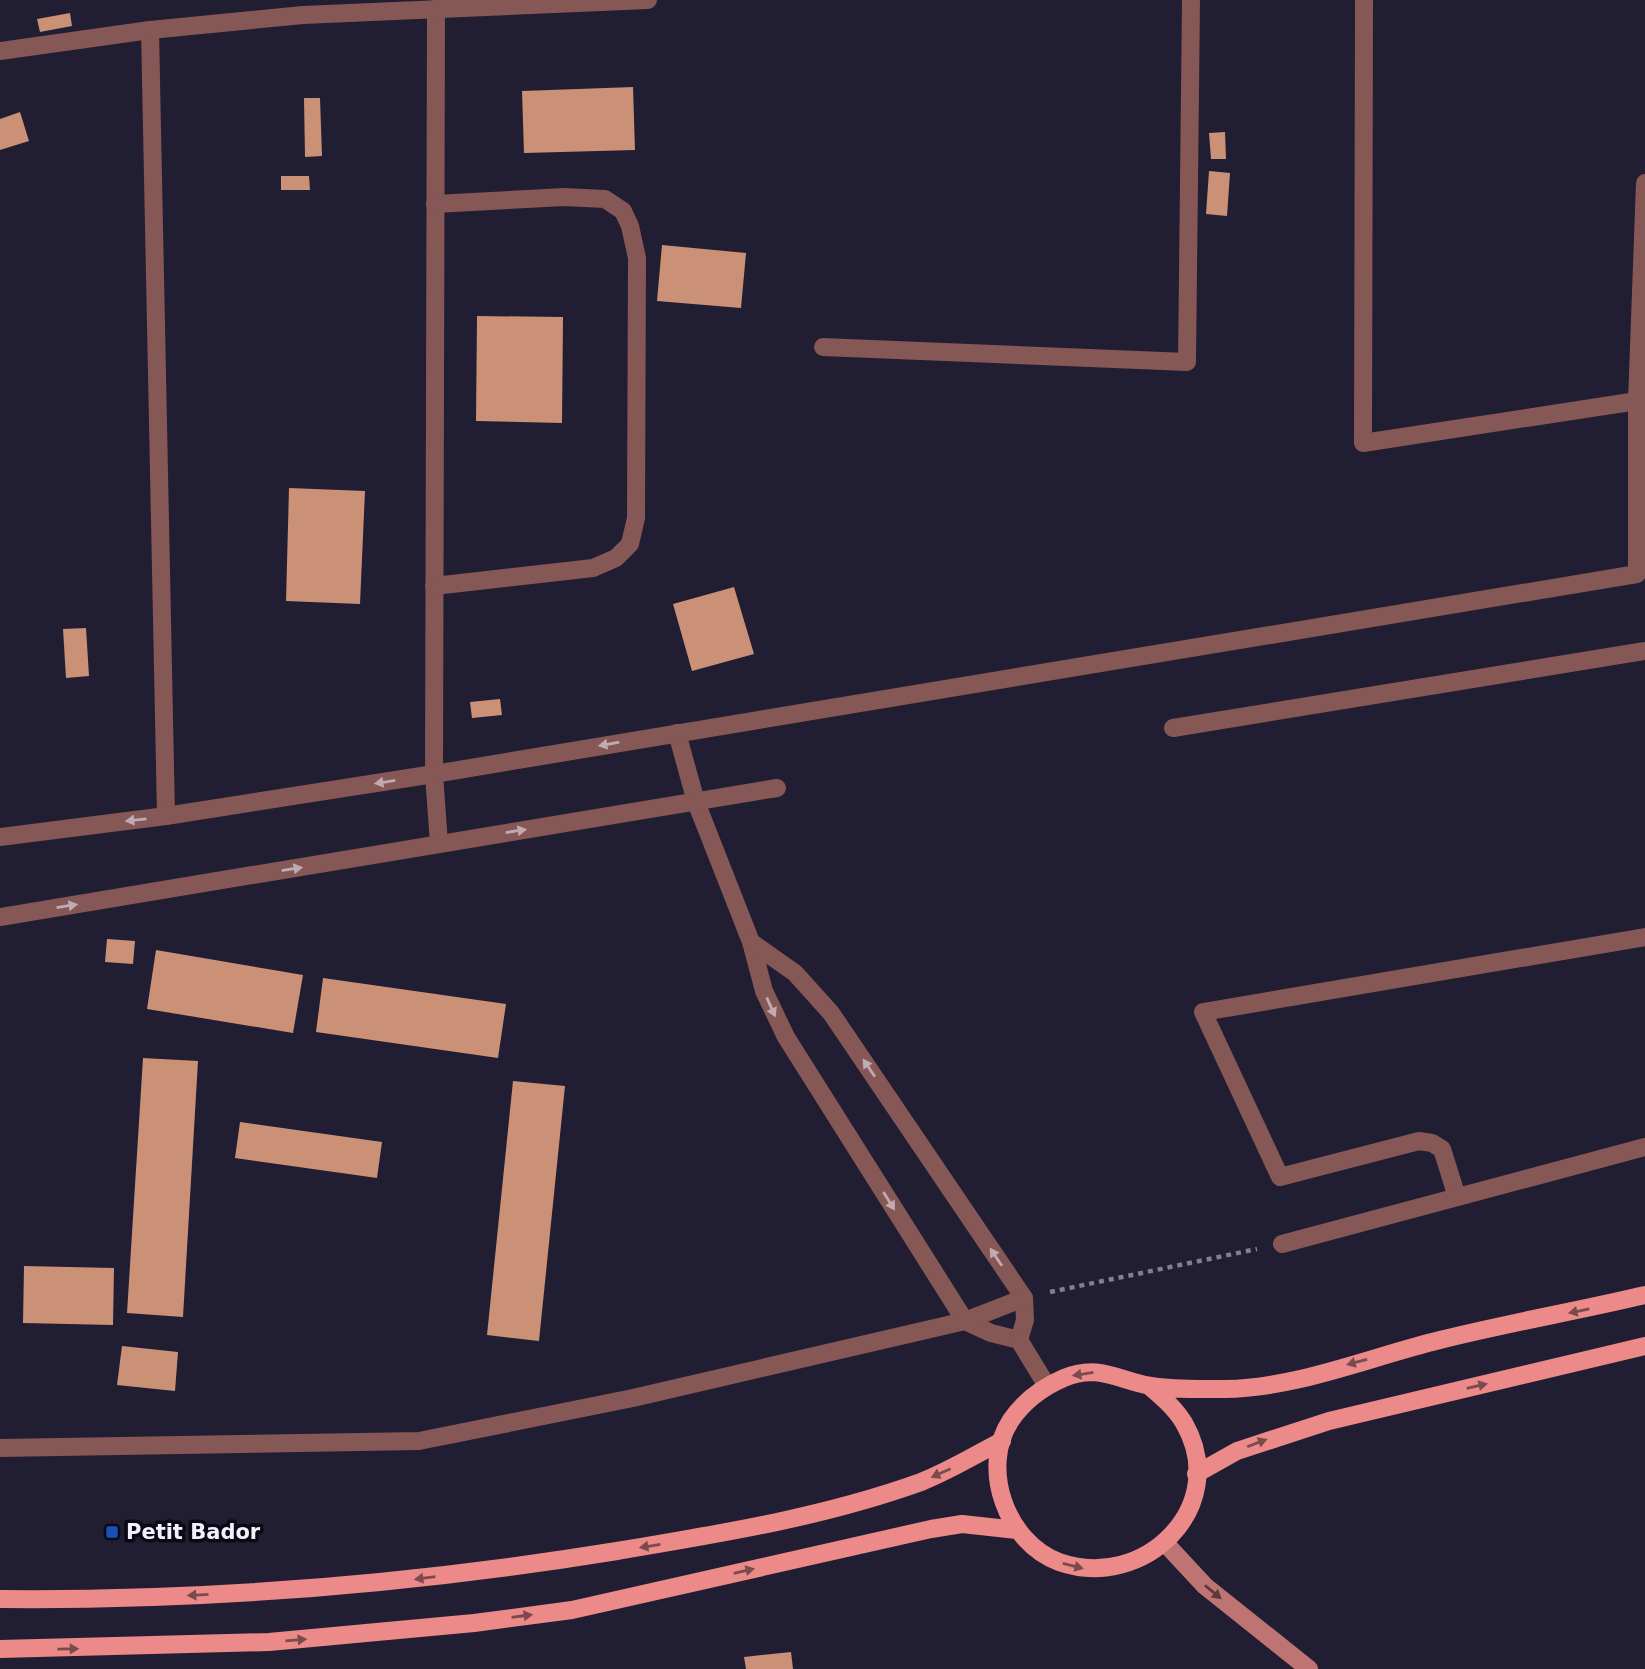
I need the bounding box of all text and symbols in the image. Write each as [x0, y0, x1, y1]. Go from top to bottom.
one-way arrow [598, 739, 620, 750]
one-way arrow [374, 777, 396, 788]
one-way arrow [125, 814, 147, 825]
one-way arrow [505, 825, 527, 836]
one-way arrow [281, 863, 303, 874]
one-way arrow [56, 900, 78, 911]
one-way arrow [765, 997, 777, 1017]
one-way arrow [862, 1059, 876, 1077]
one-way arrow [883, 1191, 896, 1210]
one-way arrow [990, 1247, 1003, 1266]
one-way arrow [1568, 1305, 1590, 1316]
one-way arrow [1346, 1357, 1368, 1368]
one-way arrow [1072, 1369, 1094, 1380]
one-way arrow [1466, 1380, 1488, 1391]
one-way arrow [1246, 1438, 1267, 1449]
one-way arrow [931, 1467, 951, 1479]
place label: Petit Bador [126, 1520, 261, 1544]
marker: Petit Bador [104, 1524, 120, 1540]
one-way arrow [639, 1541, 661, 1552]
one-way arrow [1063, 1561, 1085, 1572]
one-way arrow [733, 1565, 755, 1576]
one-way arrow [413, 1572, 435, 1583]
one-way arrow [1204, 1584, 1221, 1599]
one-way arrow [187, 1590, 209, 1601]
one-way arrow [511, 1611, 533, 1622]
one-way arrow [285, 1634, 307, 1645]
one-way arrow [57, 1644, 79, 1655]

